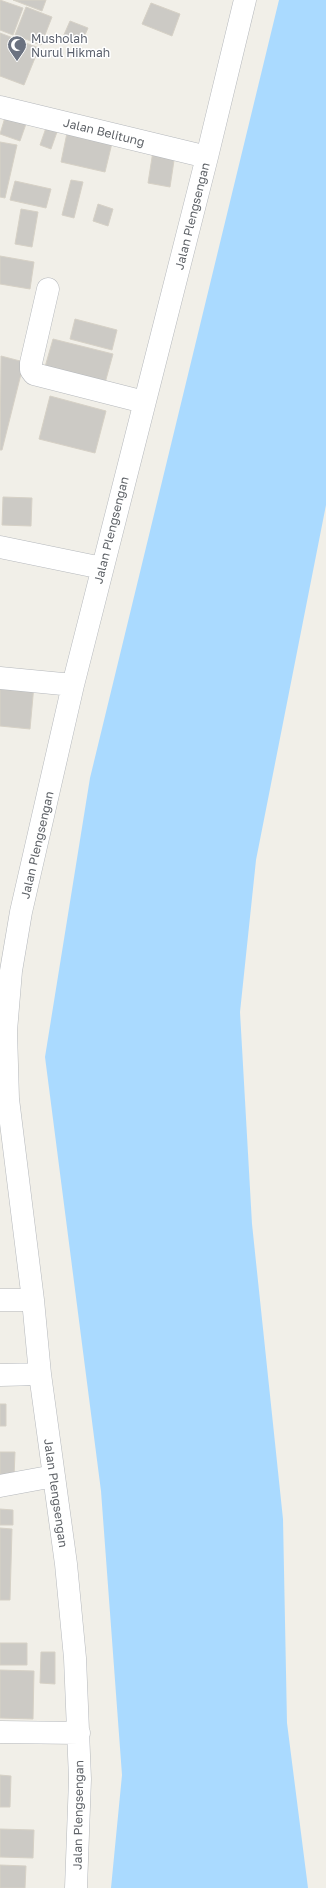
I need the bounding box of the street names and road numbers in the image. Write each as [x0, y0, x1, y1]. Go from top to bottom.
street label: Jalan Belitung [62, 115, 146, 149]
street label: Jalan Plengsengan [171, 161, 213, 271]
street label: Jalan Plengsengan [90, 475, 132, 585]
street label: Jalan Plengsengan [17, 790, 57, 900]
street label: Jalan Plengsengan [41, 1437, 71, 1549]
street label: Jalan Plengsengan [70, 1760, 86, 1870]

